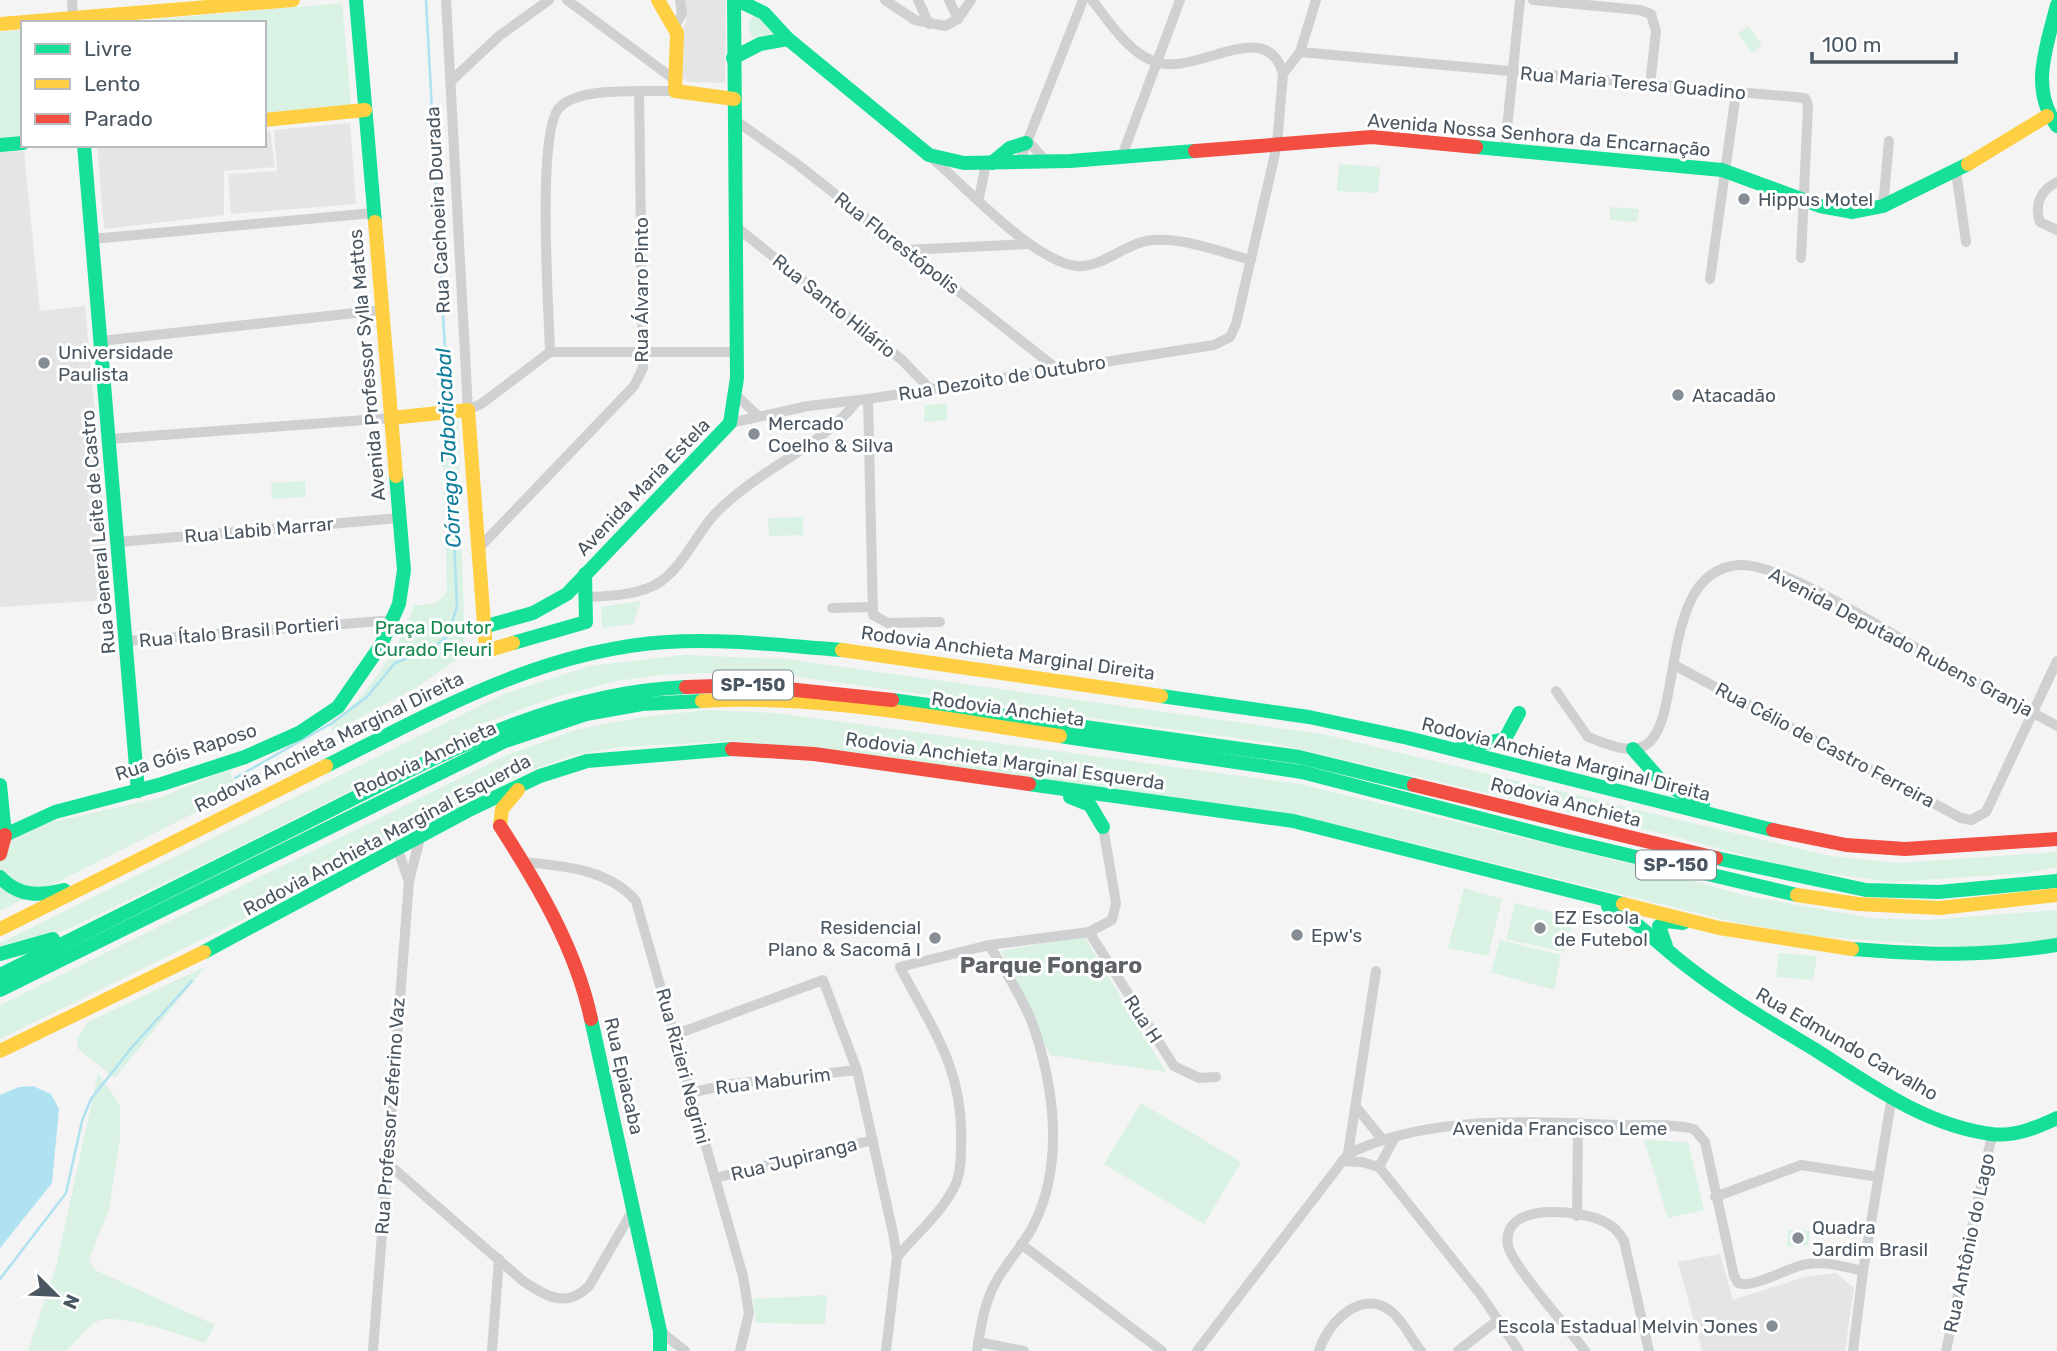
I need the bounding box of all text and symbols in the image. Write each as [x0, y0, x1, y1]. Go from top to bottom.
legend [21, 21, 266, 147]
scale bar [1812, 21, 1955, 65]
text: 100 m [1822, 32, 1881, 57]
text: Livre [84, 36, 132, 61]
street label: Rua Maria Teresa Guadino [1519, 62, 1747, 104]
text: Lento [84, 71, 140, 96]
text: Parado [84, 106, 153, 131]
street label: Rua Cachoeira Dourada [421, 106, 455, 314]
street label: Avenida Nossa Senhora da Encarnação [1366, 109, 1712, 161]
street label: Rua Florestópolis [830, 187, 964, 299]
place label: Hippus Motel [1758, 188, 1873, 211]
marker: Hippus Motel [1736, 191, 1752, 207]
street label: Rua Álvaro Pinto [630, 217, 653, 363]
street label: Avenida Professor Sylla Mattos [344, 228, 390, 502]
street label: Rua Santo Hilário [768, 249, 900, 363]
place label: Universidade Paulista [58, 341, 174, 386]
water label: Córrego Jaboticabal [430, 347, 466, 549]
street label: Rua Dezoito de Outubro [897, 350, 1107, 406]
marker: Universidade Paulista [36, 355, 52, 371]
place label: Atacadão [1692, 384, 1776, 407]
marker: Atacadão [1670, 387, 1686, 403]
street label: Rua General Leite de Castro [76, 409, 120, 655]
place label: Mercado Coelho & Silva [768, 412, 893, 457]
street label: Avenida Maria Estela [571, 413, 715, 561]
marker: Mercado Coelho & Silva [746, 426, 762, 442]
street label: Rua Labib Marrar [183, 512, 335, 548]
street label: Avenida Deputado Rubens Granja [1765, 562, 2037, 722]
street label: Rua Ítalo Brasil Portieri [138, 612, 340, 652]
park label: Praça Doutor Curado Fleuri [374, 616, 492, 661]
street label: Rodovia Anchieta Marginal Direita [860, 621, 1156, 685]
street label: Rodovia Anchieta Marginal Direita [190, 667, 468, 817]
road number: SP-150 [713, 670, 793, 700]
street label: Rua Célio de Castro Ferreira [1711, 677, 1939, 813]
street label: Rodovia Anchieta [930, 687, 1086, 731]
street label: Rodovia Anchieta Marginal Direita [1419, 712, 1713, 806]
street label: Rodovia Anchieta [350, 716, 500, 802]
street label: Rua Góis Raposo [112, 718, 260, 786]
street label: Rodovia Anchieta Marginal Esquerda [844, 727, 1166, 795]
street label: Rodovia Anchieta Marginal Esquerda [239, 749, 535, 921]
street label: Rodovia Anchieta [1488, 772, 1644, 832]
road number: SP-150 [1636, 850, 1716, 880]
place label: EZ Escola de Futebol [1554, 906, 1648, 951]
place label: Residencial Plano & Sacomã I [768, 916, 921, 961]
marker: EZ Escola de Futebol [1532, 920, 1548, 936]
place label: Epw's [1311, 924, 1362, 947]
marker: Epw's [1289, 927, 1305, 943]
marker: Residencial Plano & Sacomã I [927, 930, 943, 946]
district label: Parque Fongaro [960, 951, 1142, 979]
street label: Rua Edmundo Carvalho [1752, 982, 1942, 1106]
street label: Rua Rizieri Negrini [651, 985, 715, 1147]
street label: Rua H [1119, 991, 1167, 1047]
street label: Rua Professor Zeferino Vaz [370, 997, 410, 1235]
street label: Rua Epiacaba [599, 1015, 649, 1137]
street label: Rua Maburim [714, 1063, 832, 1099]
street label: Avenida Francisco Leme [1453, 1117, 1667, 1140]
street label: Rua Jupiranga [729, 1132, 859, 1186]
street label: Rua Antônio do Lago [1939, 1151, 1999, 1335]
place label: Quadra Jardim Brasil [1812, 1216, 1928, 1261]
marker: Quadra Jardim Brasil [1790, 1230, 1806, 1246]
north arrow [21, 1260, 91, 1330]
text: N [58, 1291, 84, 1313]
place label: Escola Estadual Melvin Jones [1498, 1315, 1758, 1338]
marker: Escola Estadual Melvin Jones [1764, 1318, 1780, 1334]

